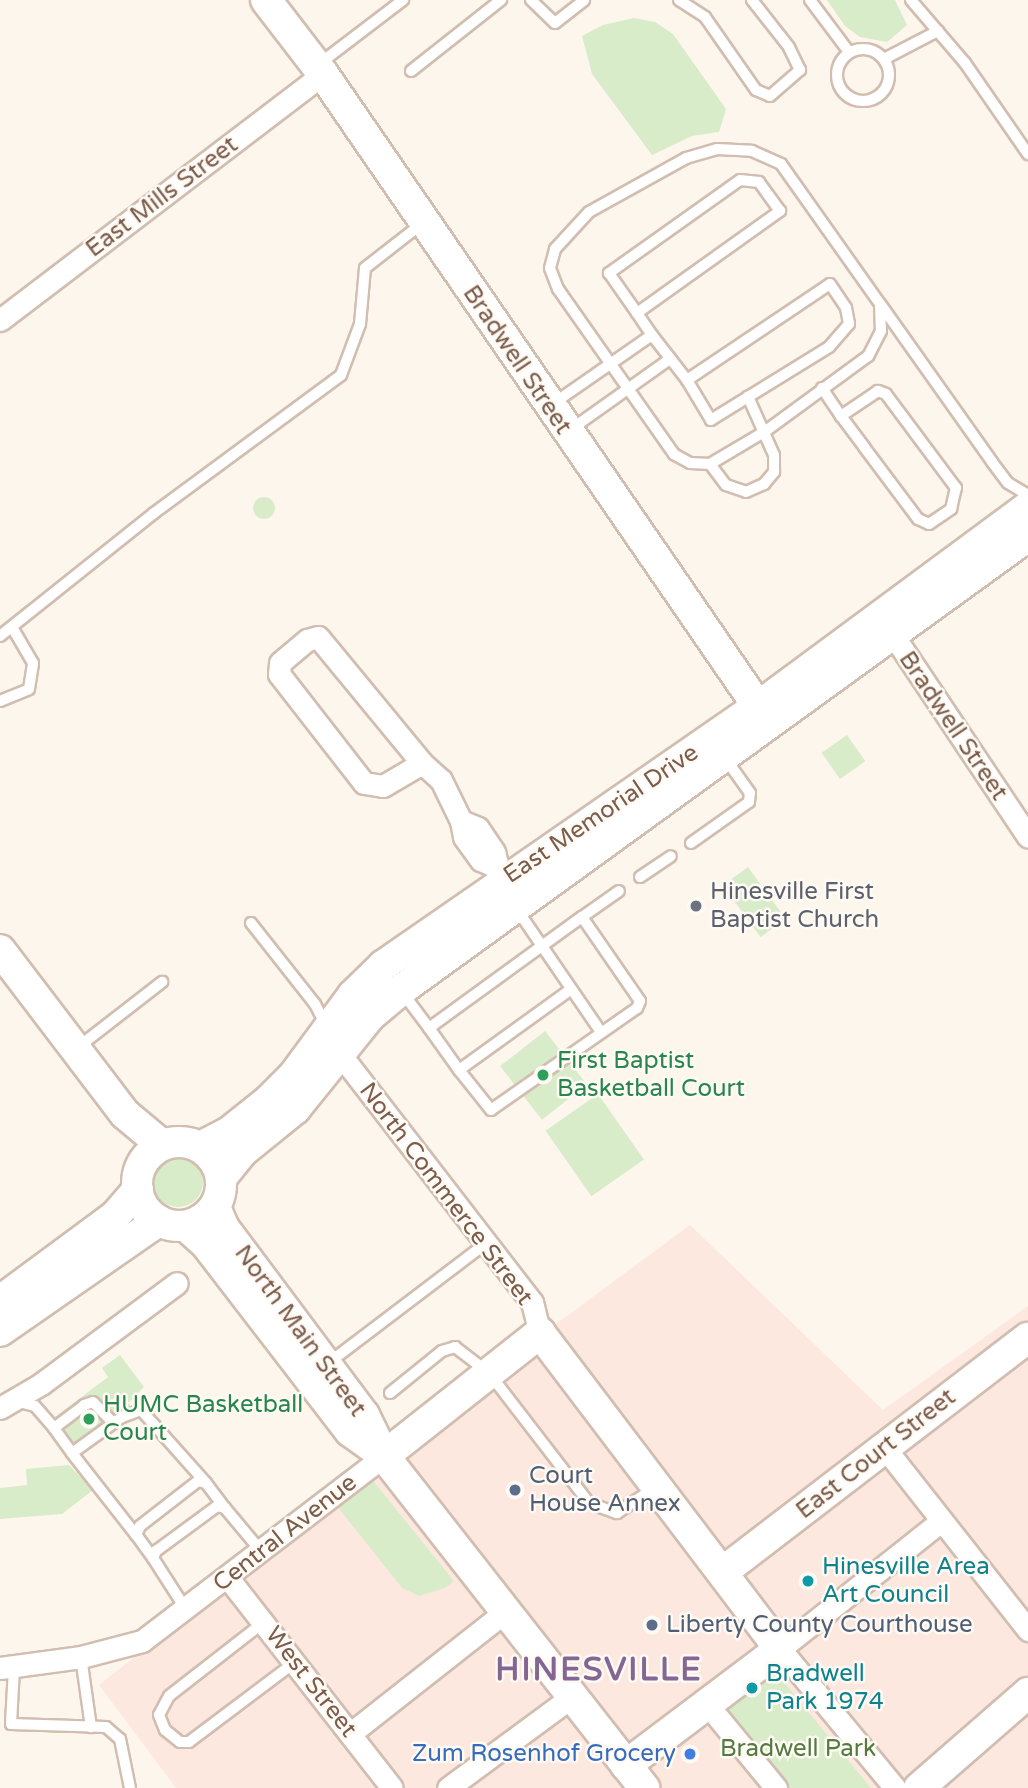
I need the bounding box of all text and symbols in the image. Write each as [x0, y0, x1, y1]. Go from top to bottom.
street label: East Mills Street [80, 131, 244, 263]
street label: Bradwell Street [457, 280, 577, 440]
street label: Bradwell Street [893, 646, 1013, 806]
street label: East Memorial Drive [498, 738, 704, 890]
place label: Hinesville First Baptist Church [710, 878, 879, 934]
marker: Hinesville First Baptist Church [688, 898, 704, 914]
place label: First Baptist Basketball Court [557, 1047, 745, 1103]
marker: First Baptist Basketball Court [535, 1067, 551, 1083]
street label: North Commerce Street [353, 1077, 539, 1311]
street label: North Main Street [228, 1240, 372, 1422]
street label: East Court Street [791, 1383, 961, 1525]
place label: HUMC Basketball Court [103, 1391, 303, 1447]
marker: HUMC Basketball Court [81, 1411, 97, 1427]
place label: Court House Annex [529, 1462, 681, 1518]
street label: Central Avenue [208, 1468, 362, 1598]
marker: Court House Annex [507, 1482, 523, 1498]
place label: Hinesville Area Art Council [822, 1553, 990, 1609]
marker: Hinesville Area Art Council [800, 1573, 816, 1589]
place label: Liberty County Courthouse [666, 1611, 973, 1639]
marker: Liberty County Courthouse [644, 1617, 660, 1633]
street label: West Street [259, 1621, 363, 1743]
district label: HINESVILLE [496, 1651, 702, 1689]
place label: Bradwell Park 1974 [766, 1660, 884, 1716]
marker: Bradwell Park 1974 [744, 1680, 760, 1696]
park label: Bradwell Park [720, 1735, 876, 1763]
place label: Zum Rosenhof Grocery [412, 1740, 676, 1768]
marker: Zum Rosenhof Grocery [682, 1746, 698, 1762]

